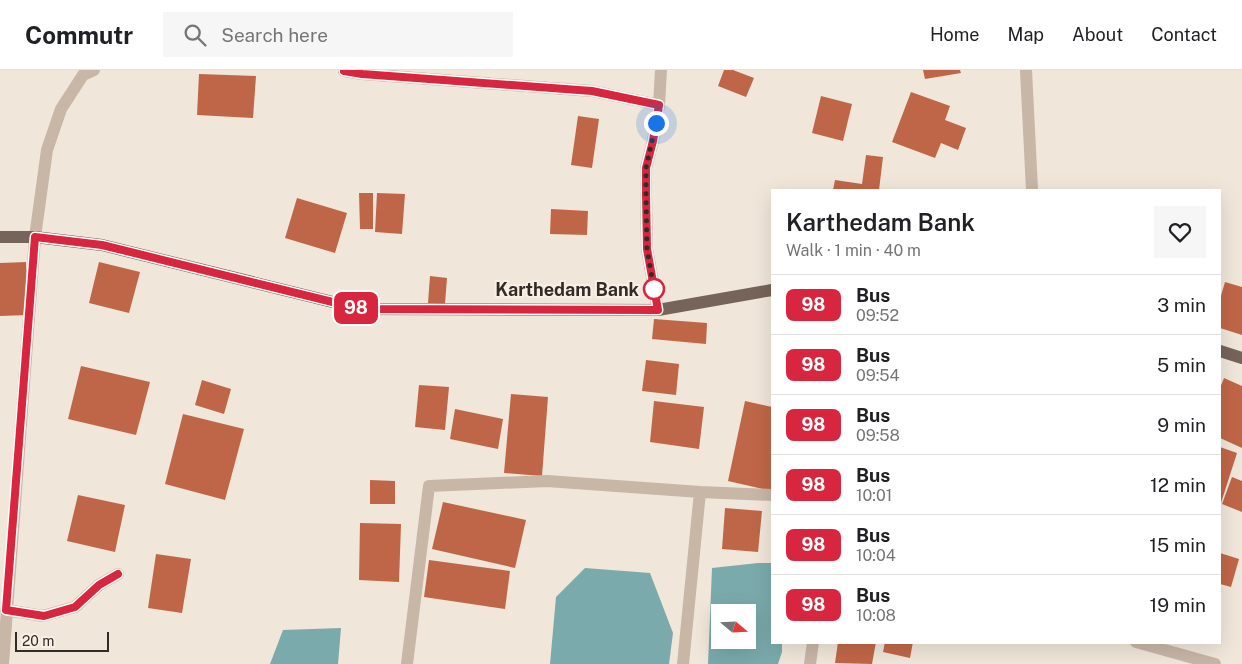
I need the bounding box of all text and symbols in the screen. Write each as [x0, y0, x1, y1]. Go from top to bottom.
search box [163, 12, 513, 57]
text: Commutr [25, 21, 133, 49]
icon: search [181, 21, 209, 49]
text: Search here [221, 24, 328, 46]
text: Home [930, 24, 980, 45]
text: Map [1008, 24, 1044, 45]
text: About [1072, 24, 1123, 45]
text: Contact [1151, 24, 1217, 45]
your location [644, 111, 669, 136]
button: heart [1154, 206, 1206, 258]
text: Karthedam Bank [786, 208, 975, 236]
text: Walk · 1 min · 40 m [786, 241, 921, 260]
marker: Karthedam Bank [643, 278, 665, 300]
place label: Karthedam Bank [495, 279, 640, 300]
text: Bus [856, 284, 890, 306]
line badge: 98 [334, 292, 378, 324]
text: 98 [802, 294, 825, 315]
text: 3 min [1157, 294, 1206, 316]
text: 98 [344, 297, 368, 318]
text: 09:52 [856, 306, 899, 325]
text: Bus [856, 344, 890, 366]
text: 98 [802, 354, 825, 375]
text: 5 min [1157, 354, 1206, 376]
text: 09:54 [856, 366, 900, 385]
text: Bus [856, 404, 890, 426]
text: 98 [802, 414, 825, 435]
text: 9 min [1157, 414, 1206, 436]
text: 09:58 [856, 426, 900, 445]
text: Bus [856, 464, 890, 486]
text: 98 [802, 474, 825, 495]
text: 12 min [1150, 474, 1206, 496]
text: 10:01 [856, 486, 892, 505]
text: Bus [856, 524, 890, 546]
text: 98 [802, 534, 825, 555]
text: 15 min [1149, 534, 1206, 556]
text: 10:04 [856, 546, 896, 565]
text: Bus [856, 584, 890, 606]
text: 98 [802, 594, 825, 615]
text: 19 min [1150, 594, 1206, 616]
north arrow [711, 604, 756, 649]
map controls [711, 604, 756, 649]
text: 10:08 [856, 606, 896, 625]
scale bar [15, 629, 109, 652]
text: 20 m [22, 633, 54, 649]

